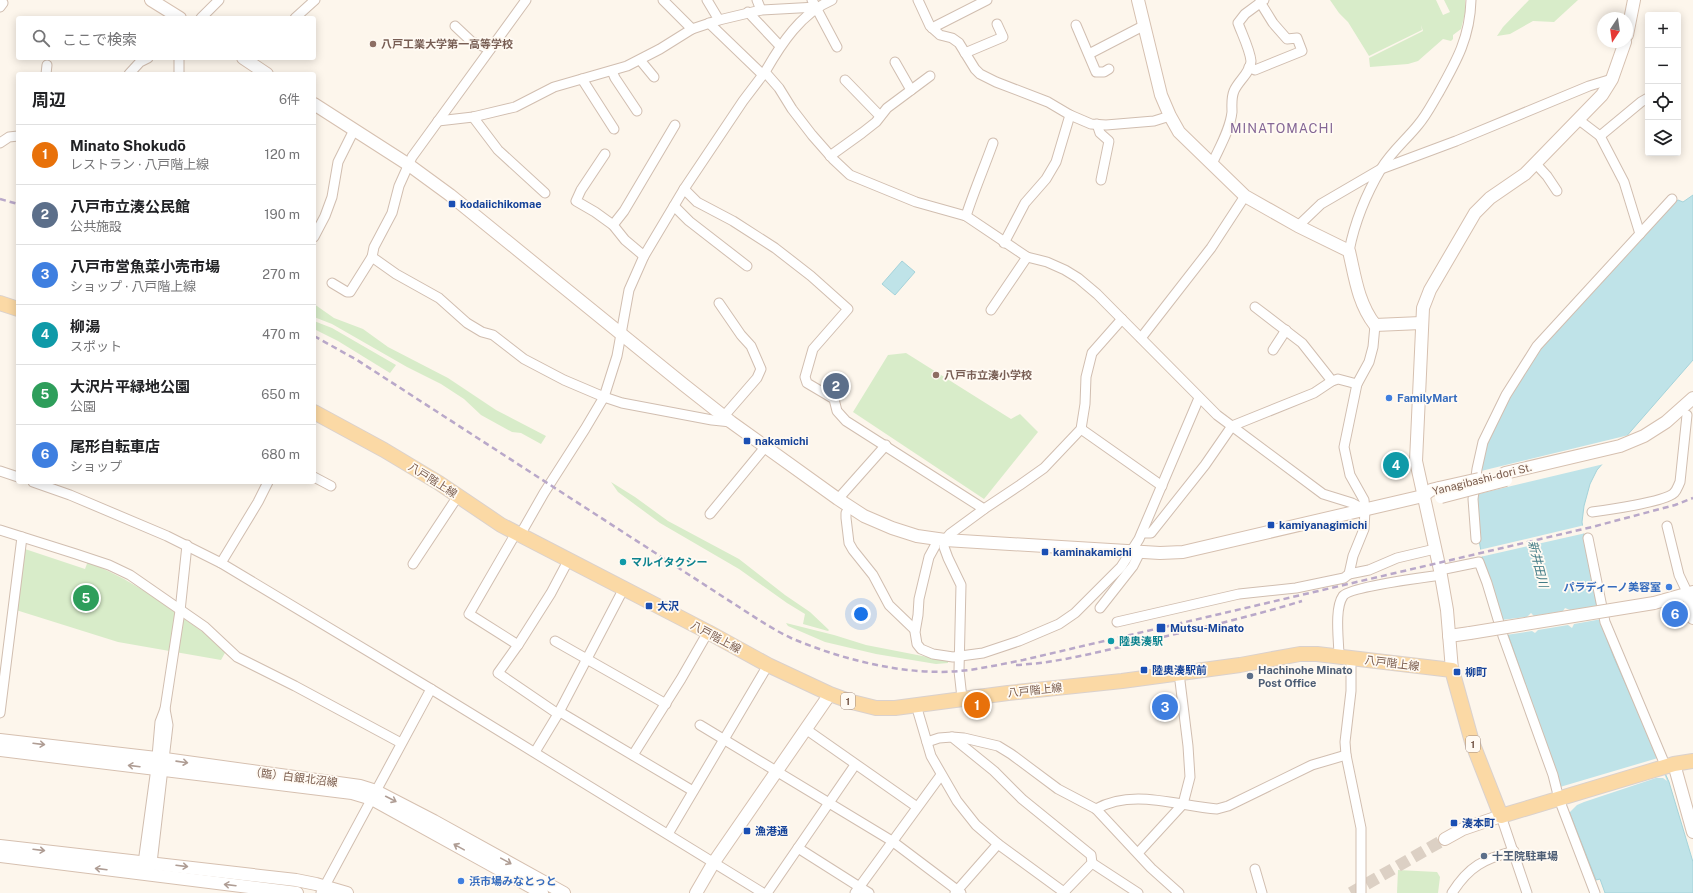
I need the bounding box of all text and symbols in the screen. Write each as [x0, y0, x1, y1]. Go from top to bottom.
north arrow [1597, 12, 1633, 48]
map controls [1645, 12, 1681, 156]
button: + [1645, 12, 1681, 48]
search box [16, 16, 316, 60]
icon: search [30, 27, 52, 49]
text: ここで検索 [62, 31, 137, 48]
place label: 八戸工業大学第一高等学校 [381, 38, 513, 50]
marker: 八戸工業大学第一高等学校 [368, 39, 378, 49]
button: − [1645, 48, 1681, 84]
button: locate [1645, 84, 1681, 120]
text: 周辺 [32, 90, 66, 110]
text: 6件 [279, 92, 300, 107]
button: layers [1645, 120, 1681, 156]
district label: MINATOMACHI [1230, 121, 1334, 136]
text: Minato Shokudō [70, 137, 186, 154]
text: 1 [42, 147, 48, 162]
text: 120 m [265, 147, 300, 162]
text: レストラン · 八戸階上線 [70, 157, 209, 172]
text: 八戸市立湊公民館 [70, 198, 190, 215]
place label: kodaiichikomae [460, 198, 542, 210]
marker: kodaiichikomae [447, 199, 457, 209]
text: 2 [41, 207, 49, 222]
text: 190 m [264, 207, 300, 222]
text: 公共施設 [70, 219, 122, 234]
text: 八戸市営魚菜小売市場 [70, 258, 220, 275]
text: 3 [41, 267, 49, 282]
text: 270 m [262, 267, 300, 282]
text: ショップ · 八戸階上線 [70, 279, 196, 294]
text: 柳湯 [70, 318, 100, 335]
text: 4 [41, 327, 49, 342]
text: 470 m [262, 327, 300, 342]
text: スポット [70, 339, 122, 354]
place label: 八戸市立湊小学校 [944, 369, 1032, 381]
marker: 八戸市立湊小学校 [931, 370, 941, 380]
pin: 2 [823, 371, 849, 401]
text: 大沢片平緑地公園 [70, 378, 190, 395]
text: 5 [41, 387, 49, 402]
text: 650 m [261, 387, 300, 402]
place label: FamilyMart [1397, 392, 1458, 404]
marker: FamilyMart [1384, 393, 1394, 403]
text: 公園 [70, 399, 96, 414]
place label: nakamichi [755, 435, 808, 447]
marker: nakamichi [742, 436, 752, 446]
text: 尾形自転車店 [70, 438, 160, 455]
text: 6 [41, 447, 49, 462]
text: 680 m [261, 447, 300, 462]
pin: 4 [1383, 450, 1409, 480]
text: ショップ [70, 459, 122, 474]
street label: 八戸階上線 [406, 460, 460, 500]
street label: Yanagibashi-dori St. [1431, 461, 1533, 497]
place label: kamiyanagimichi [1279, 519, 1367, 531]
marker: kamiyanagimichi [1266, 520, 1276, 530]
water label: 新井田川 [1525, 539, 1551, 591]
place label: kaminakamichi [1053, 546, 1132, 558]
marker: kaminakamichi [1040, 547, 1050, 557]
place label: マルイタクシー [631, 556, 708, 568]
marker: マルイタクシー [618, 557, 628, 567]
place label: パラディーノ美容室 [1563, 581, 1661, 593]
marker: パラディーノ美容室 [1664, 582, 1674, 592]
pin: 5 [73, 583, 99, 613]
pin: 6 [1662, 599, 1688, 629]
place label: 大沢 [657, 600, 679, 612]
marker: 大沢 [644, 601, 654, 611]
your location [851, 604, 871, 624]
street label: 八戸階上線 [689, 619, 743, 655]
marker: Mutsu-Minato [1155, 622, 1167, 634]
place label: Mutsu-Minato [1170, 622, 1244, 634]
place label: 陸奥湊駅 [1119, 635, 1163, 647]
marker: 陸奥湊駅 [1106, 636, 1116, 646]
street label: 八戸階上線 [1364, 654, 1420, 672]
place label: 陸奥湊駅前 [1152, 664, 1207, 676]
place label: Hachinohe Minato Post Office [1258, 664, 1353, 689]
marker: 陸奥湊駅前 [1139, 665, 1149, 675]
place label: 柳町 [1465, 666, 1487, 678]
marker: 柳町 [1452, 667, 1462, 677]
marker: Hachinohe Minato Post Office [1245, 671, 1255, 681]
street label: 八戸階上線 [1007, 681, 1063, 699]
pin: 1 [964, 690, 990, 720]
pin: 3 [1152, 692, 1178, 722]
road number: 1 [841, 693, 855, 709]
road number: 1 [1466, 736, 1480, 752]
one-way arrow [32, 740, 45, 748]
one-way arrow [175, 758, 188, 766]
one-way arrow [128, 762, 141, 770]
street label: （臨）白銀北沼線 [250, 766, 338, 788]
one-way arrow [385, 795, 397, 803]
place label: 湊本町 [1462, 817, 1495, 829]
marker: 湊本町 [1449, 818, 1459, 828]
place label: 漁港通 [755, 825, 788, 837]
marker: 漁港通 [742, 826, 752, 836]
one-way arrow [453, 843, 465, 851]
one-way arrow [32, 847, 45, 854]
place label: 十王院駐車場 [1492, 850, 1558, 862]
marker: 十王院駐車場 [1479, 851, 1489, 861]
one-way arrow [499, 857, 511, 865]
one-way arrow [175, 863, 188, 870]
one-way arrow [95, 865, 108, 873]
place label: 浜市場みなとっと [469, 875, 557, 887]
marker: 浜市場みなとっと [456, 876, 466, 886]
one-way arrow [224, 881, 237, 889]

